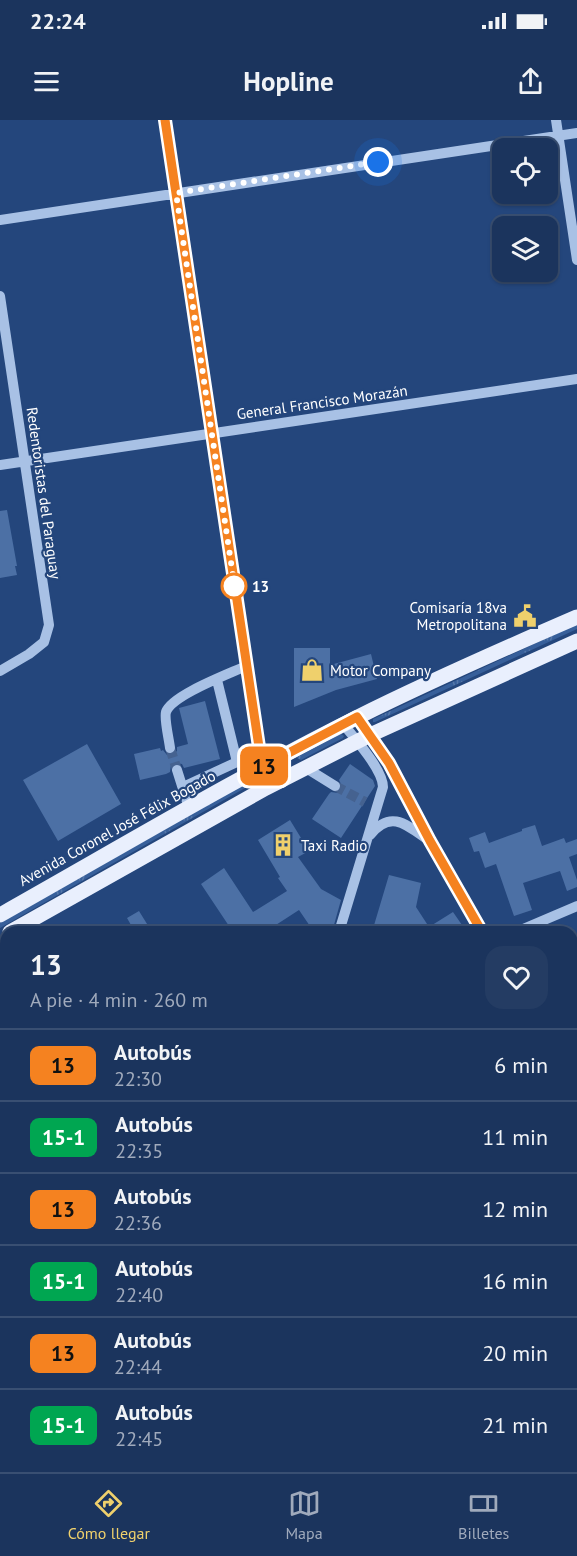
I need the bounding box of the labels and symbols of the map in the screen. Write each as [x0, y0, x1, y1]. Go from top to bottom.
your location [363, 147, 393, 177]
street label: General Francisco Morazán [235, 381, 409, 423]
street label: Redentoristas del Paraguay [23, 406, 65, 580]
marker: 13 [221, 573, 247, 599]
place label: 13 [252, 577, 269, 596]
place label: Comisaría 18va Metropolitana [409, 598, 507, 634]
public building icon: Comisaría 18va Metropolitana [512, 603, 538, 629]
shop icon: Motor Company [299, 657, 325, 683]
place label: Motor Company [330, 661, 431, 680]
line badge: 13 [237, 746, 291, 786]
street label: Avenida Coronel José Félix Bogado [15, 766, 219, 890]
building icon: Taxi Radio [270, 832, 296, 858]
place label: Taxi Radio [301, 836, 367, 855]

